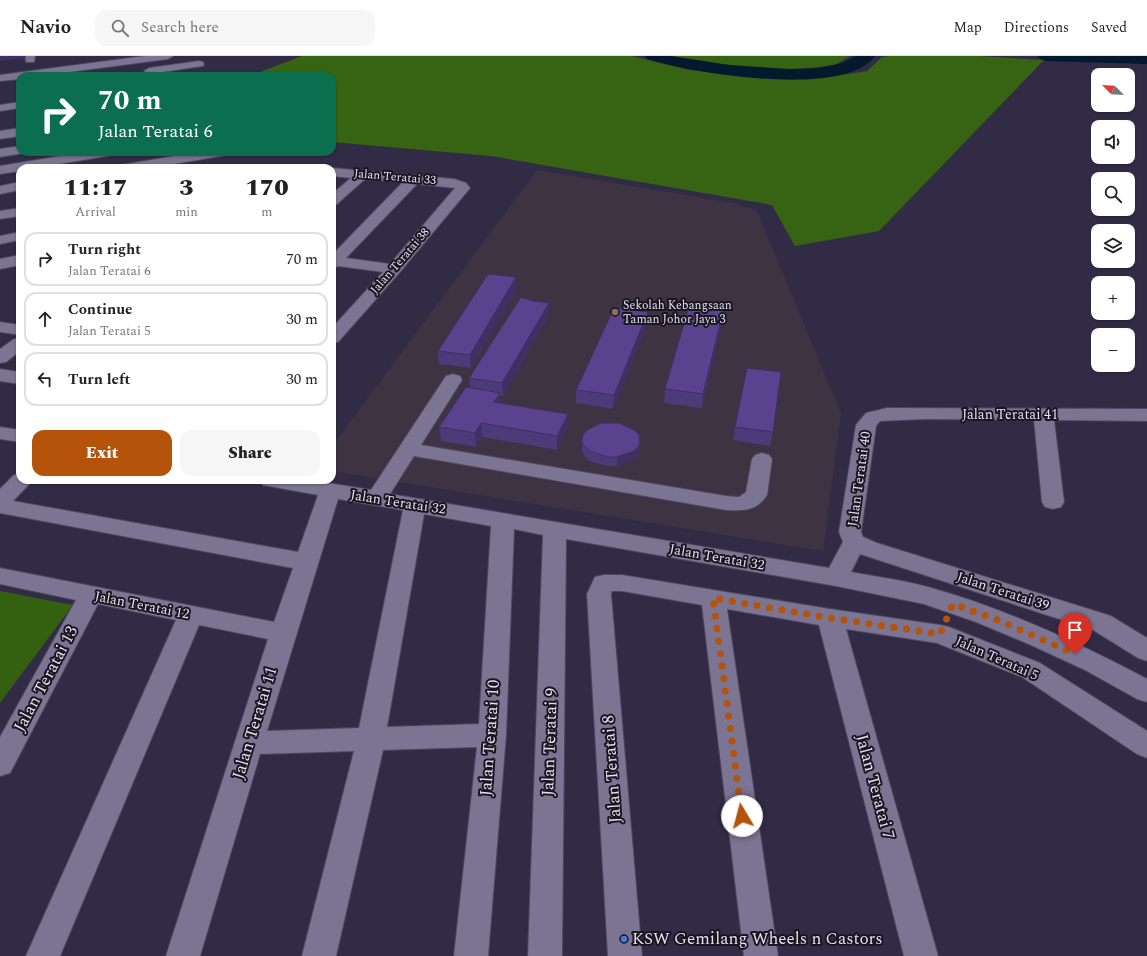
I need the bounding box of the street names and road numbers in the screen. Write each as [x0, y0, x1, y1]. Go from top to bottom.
street label: Jalan Teratai 33 [353, 164, 437, 190]
street label: Jalan Teratai 38 [366, 224, 434, 298]
street label: Jalan Teratai 41 [962, 404, 1058, 425]
street label: Jalan Teratai 40 [842, 430, 876, 528]
street label: Jalan Teratai 32 [349, 484, 447, 520]
street label: Jalan Teratai 32 [668, 538, 766, 576]
street label: Jalan Teratai 39 [954, 566, 1052, 616]
street label: Jalan Teratai 12 [93, 586, 191, 624]
street label: Jalan Teratai 13 [7, 621, 85, 737]
street label: Jalan Teratai 5 [952, 630, 1042, 686]
street label: Jalan Teratai 11 [225, 663, 285, 783]
street label: Jalan Teratai 10 [473, 679, 507, 797]
street label: Jalan Teratai 9 [535, 687, 565, 797]
street label: Jalan Teratai 8 [595, 714, 629, 824]
street label: Jalan Teratai 7 [848, 731, 902, 843]

